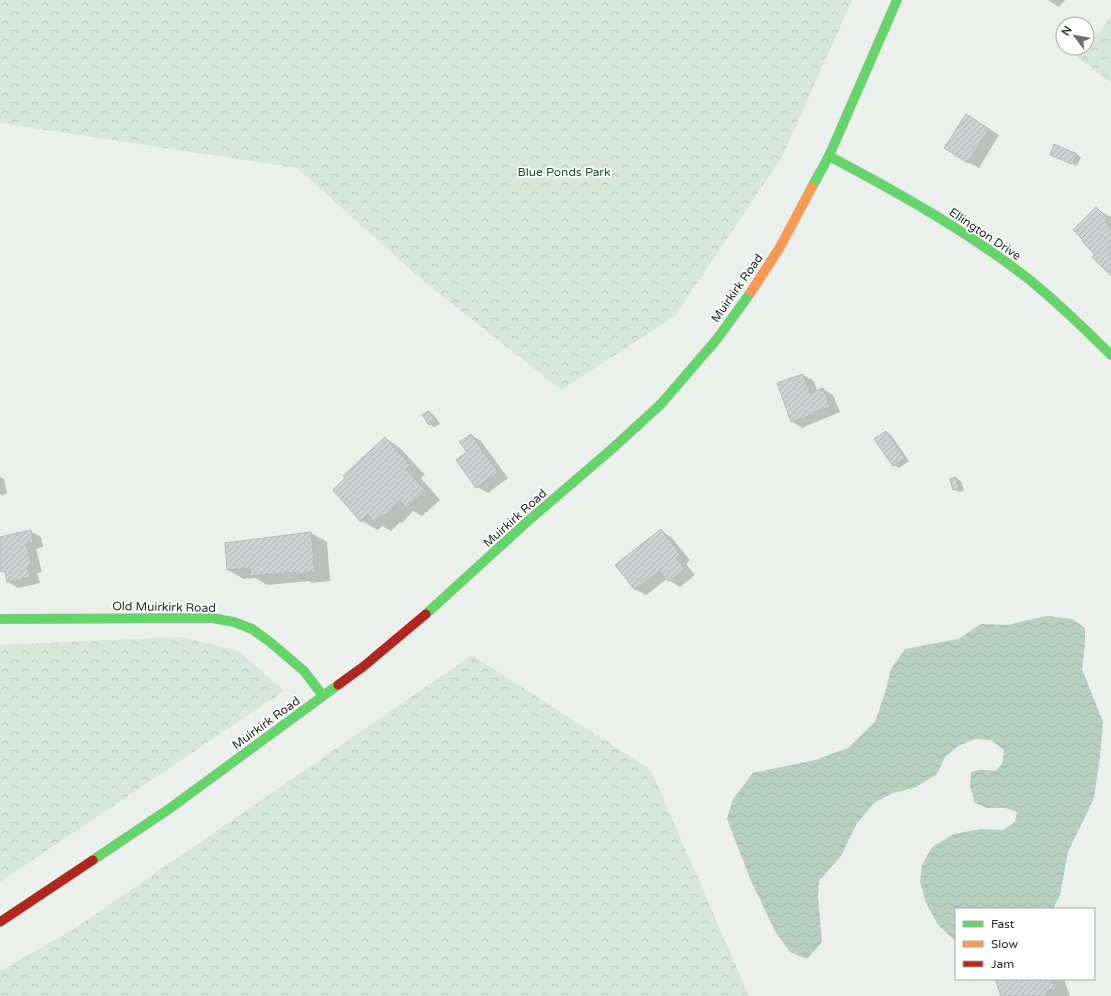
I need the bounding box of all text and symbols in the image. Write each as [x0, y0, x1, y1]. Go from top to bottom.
north arrow [1055, 16, 1095, 56]
text: N [1059, 24, 1075, 38]
park label: Blue Ponds Park [517, 165, 611, 179]
street label: Ellington Drive [947, 205, 1024, 263]
street label: Muirkirk Road [708, 251, 766, 325]
street label: Muirkirk Road [480, 486, 550, 550]
street label: Old Muirkirk Road [112, 599, 216, 615]
street label: Muirkirk Road [229, 694, 303, 752]
legend [955, 908, 1095, 980]
text: Fast [991, 917, 1015, 931]
text: Slow [991, 937, 1018, 951]
text: Jam [991, 957, 1014, 971]

